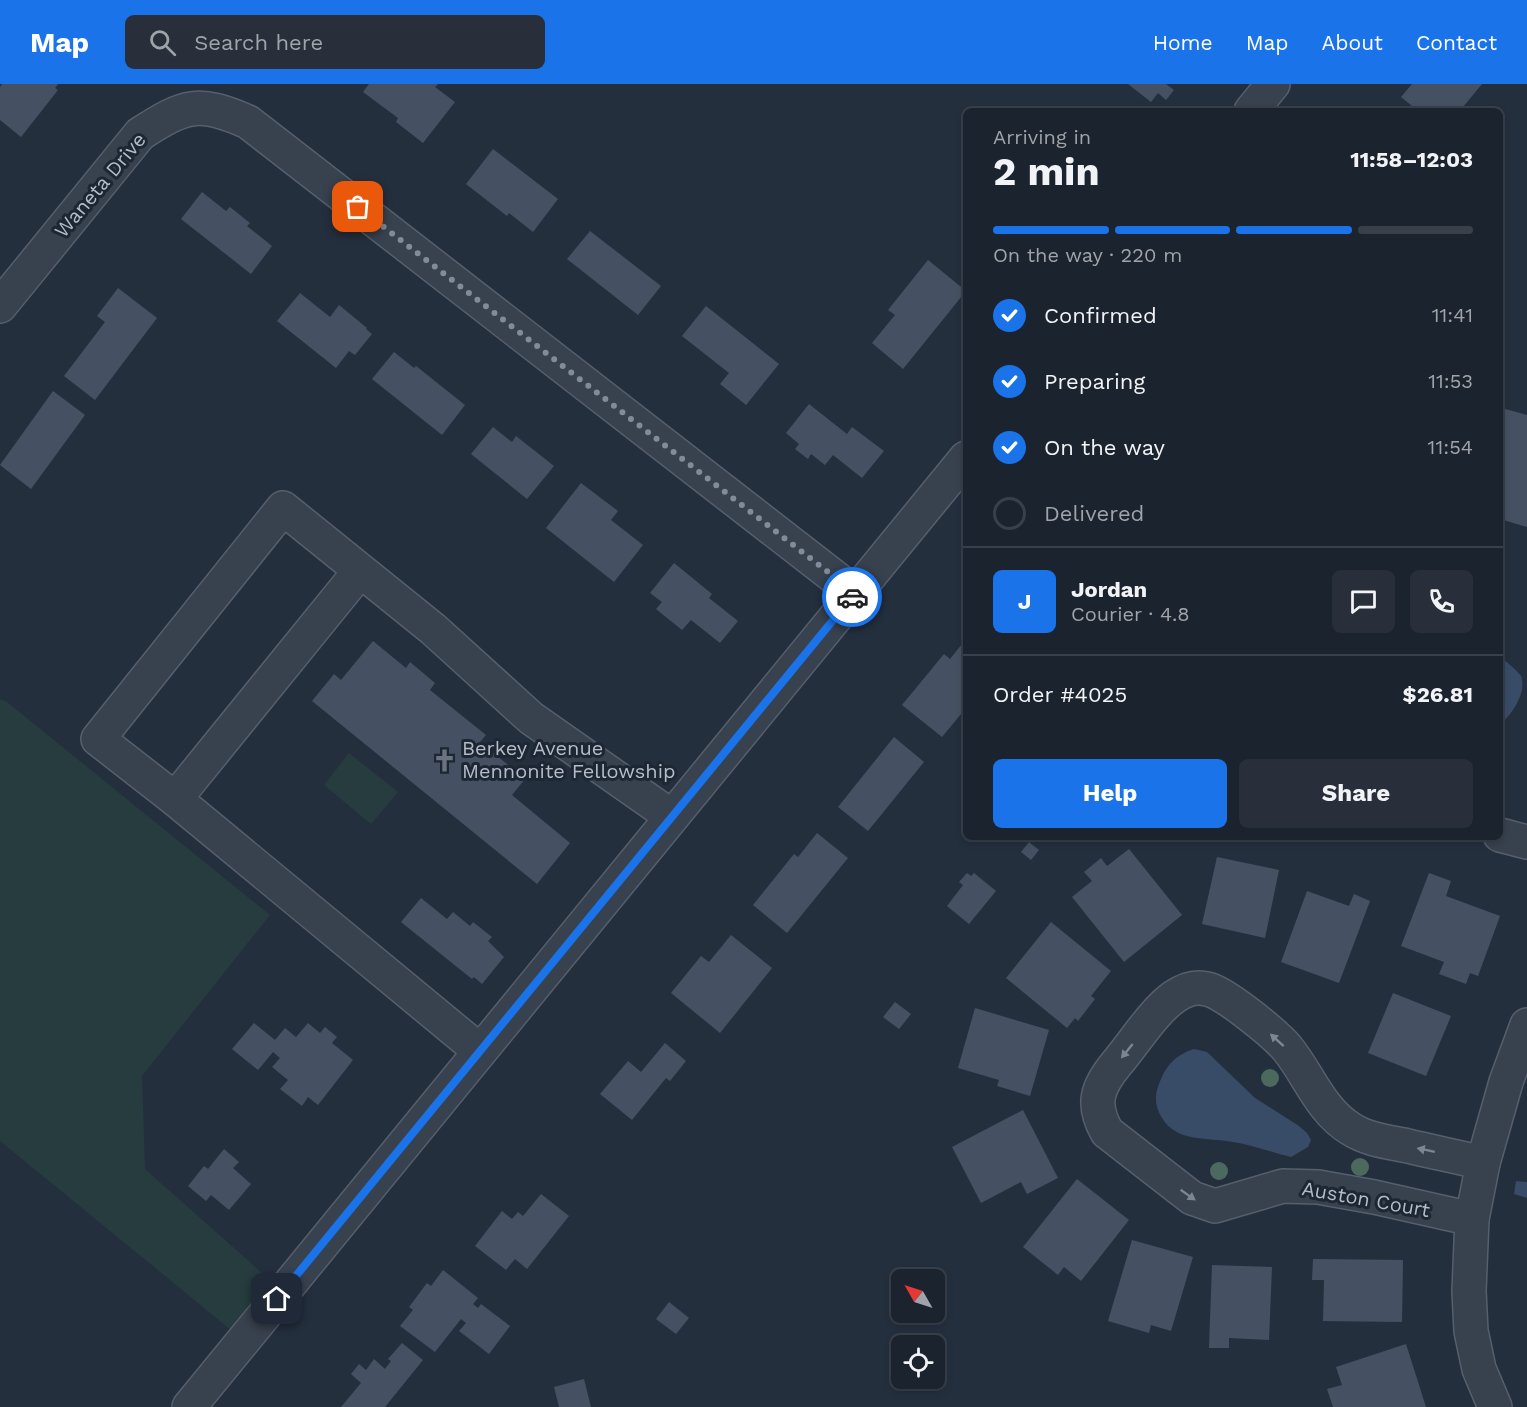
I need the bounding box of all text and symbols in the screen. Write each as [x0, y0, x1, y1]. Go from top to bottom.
search box [125, 15, 545, 69]
text: Map [30, 26, 89, 59]
icon: search [146, 26, 179, 59]
text: Search here [194, 30, 323, 55]
text: Home [1153, 30, 1213, 55]
text: Map [1246, 30, 1289, 55]
text: About [1322, 30, 1383, 55]
text: Contact [1416, 30, 1497, 55]
text: Arriving in [993, 125, 1091, 149]
street label: Waneta Drive [49, 128, 151, 242]
text: 11:58–12:03 [1350, 147, 1473, 172]
text: 2 min [993, 149, 1100, 194]
pin [332, 181, 383, 232]
icon: bag [341, 190, 374, 223]
text: On the way · 220 m [993, 243, 1182, 267]
icon: check [993, 299, 1026, 332]
text: Confirmed [1044, 303, 1157, 328]
text: 11:41 [1432, 303, 1473, 327]
icon: check [993, 365, 1026, 398]
text: Preparing [1044, 369, 1145, 394]
text: 11:53 [1428, 369, 1473, 393]
icon: check [993, 431, 1026, 464]
text: On the way [1044, 435, 1165, 460]
text: 11:54 [1428, 435, 1473, 459]
text: Delivered [1044, 501, 1144, 526]
courier [822, 567, 882, 627]
button: chat [1332, 570, 1395, 633]
button: phone [1410, 570, 1473, 633]
text: Jordan [1071, 577, 1147, 602]
icon: car [836, 581, 869, 614]
text: J [1018, 589, 1031, 614]
text: Courier · 4.8 [1071, 602, 1190, 626]
text: Order #4025 [993, 682, 1127, 707]
text: $26.81 [1403, 682, 1473, 707]
place label: Berkey Avenue Mennonite Fellowship [462, 736, 676, 783]
church icon: Berkey Avenue Mennonite Fellowship [431, 747, 457, 773]
button: Help [993, 759, 1227, 828]
button: Share [1239, 759, 1473, 828]
one-way arrow [1270, 1033, 1285, 1047]
one-way arrow [1120, 1043, 1133, 1059]
one-way arrow [1417, 1145, 1435, 1155]
street label: Auston Court [1300, 1176, 1432, 1222]
one-way arrow [1180, 1189, 1196, 1201]
north arrow [891, 1269, 945, 1323]
map controls [891, 1269, 945, 1389]
pin [251, 1273, 302, 1324]
icon: home [260, 1282, 293, 1315]
button: locate [891, 1335, 945, 1389]

